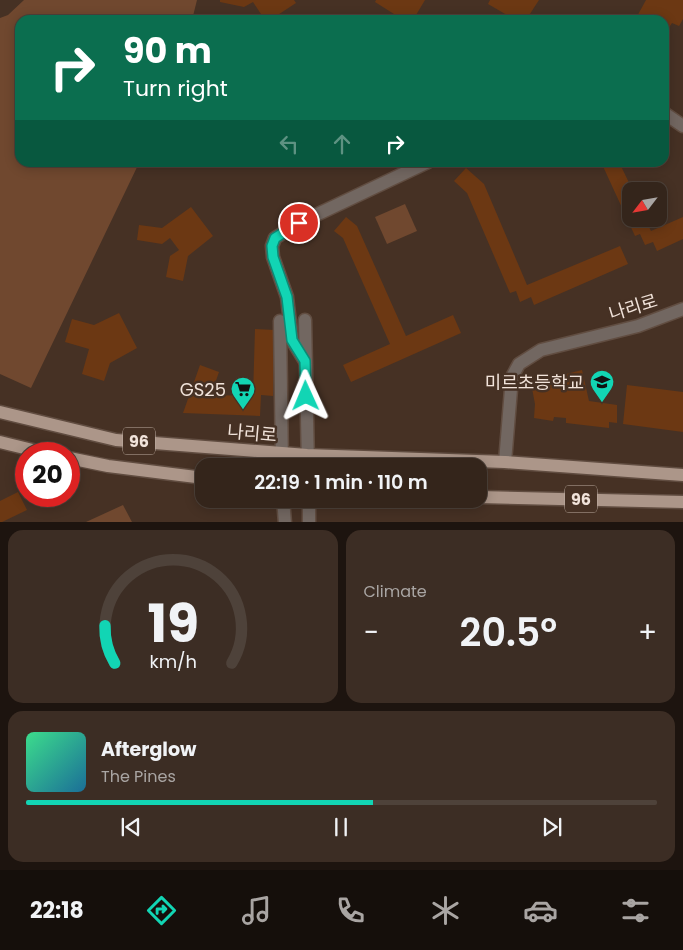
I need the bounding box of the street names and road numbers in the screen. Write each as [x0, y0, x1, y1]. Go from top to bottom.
street label: 나리로 [606, 288, 660, 326]
street label: 나리로 [226, 418, 278, 448]
road number: 96 [123, 428, 155, 454]
road number: 96 [565, 486, 597, 512]

